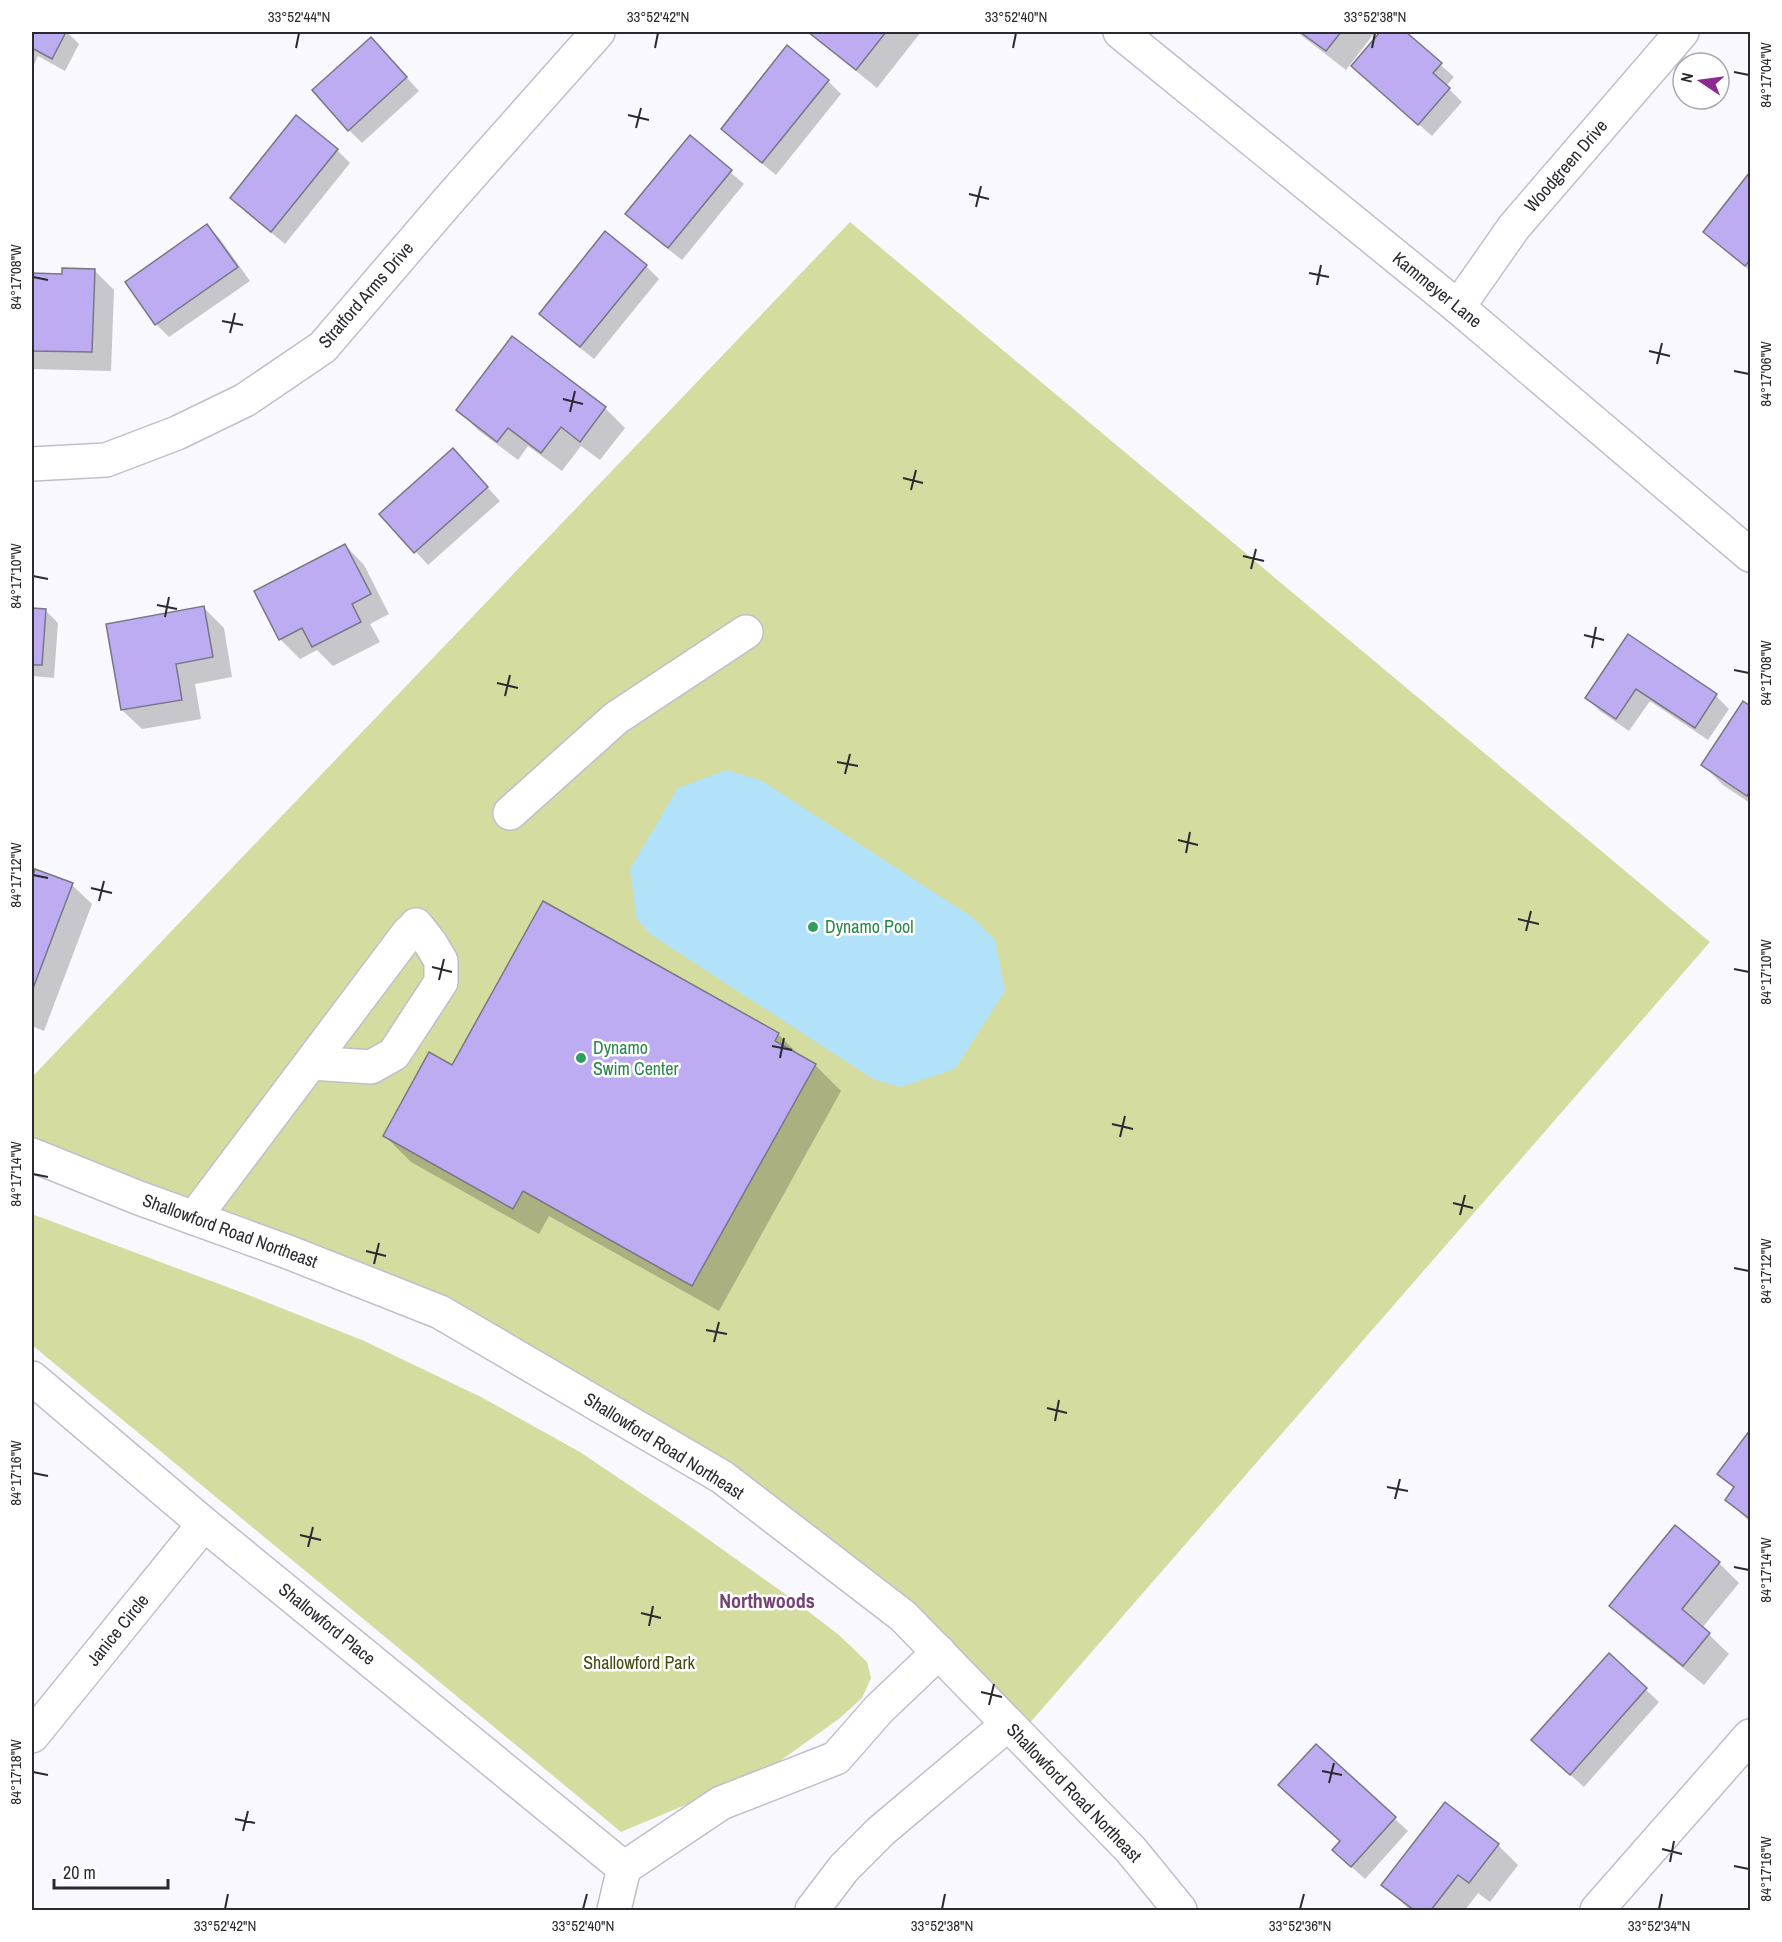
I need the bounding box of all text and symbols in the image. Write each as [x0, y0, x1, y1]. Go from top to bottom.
text: 33°52'44"N [268, 6, 330, 27]
text: 33°52'42"N [627, 6, 689, 27]
text: 33°52'40"N [985, 6, 1047, 27]
text: 33°52'38"N [1344, 6, 1406, 27]
text: 84°17'04"W [1755, 42, 1776, 108]
north arrow [1671, 51, 1731, 111]
text: N [1675, 71, 1698, 85]
street label: Woodgreen Drive [1518, 114, 1613, 217]
street label: Stratford Arms Drive [312, 236, 419, 353]
text: 84°17'08"W [5, 244, 26, 310]
street label: Kammeyer Lane [1387, 246, 1487, 333]
text: 84°17'06"W [1755, 341, 1776, 407]
text: 84°17'10"W [5, 543, 26, 609]
text: 84°17'08"W [1755, 640, 1776, 706]
text: 84°17'12"W [5, 842, 26, 908]
place label: Dynamo Pool [825, 914, 914, 939]
marker: Dynamo Pool [806, 920, 820, 934]
text: 84°17'10"W [1755, 939, 1776, 1005]
place label: Dynamo Swim Center [593, 1035, 678, 1081]
marker: Dynamo Swim Center [574, 1051, 588, 1065]
text: 84°17'14"W [5, 1141, 26, 1207]
street label: Shallowford Road Northeast [139, 1187, 321, 1274]
text: 84°17'12"W [1755, 1238, 1776, 1304]
street label: Shallowford Road Northeast [579, 1386, 749, 1505]
text: 84°17'16"W [5, 1440, 26, 1506]
text: 84°17'14"W [1755, 1537, 1776, 1603]
street label: Shallowford Place [274, 1577, 381, 1670]
district label: Northwoods [719, 1587, 815, 1614]
street label: Janice Circle [81, 1588, 154, 1671]
park label: Shallowford Park [583, 1650, 695, 1675]
street label: Shallowford Road Northeast [1001, 1718, 1147, 1868]
text: 84°17'18"W [5, 1739, 26, 1805]
text: 84°17'16"W [1755, 1836, 1776, 1902]
scale bar [54, 1852, 168, 1890]
text: 20 m [63, 1860, 96, 1885]
text: 33°52'42"N [194, 1915, 256, 1936]
text: 33°52'40"N [552, 1915, 614, 1936]
text: 33°52'38"N [911, 1915, 973, 1936]
text: 33°52'36"N [1269, 1915, 1331, 1936]
text: 33°52'34"N [1628, 1915, 1690, 1936]

